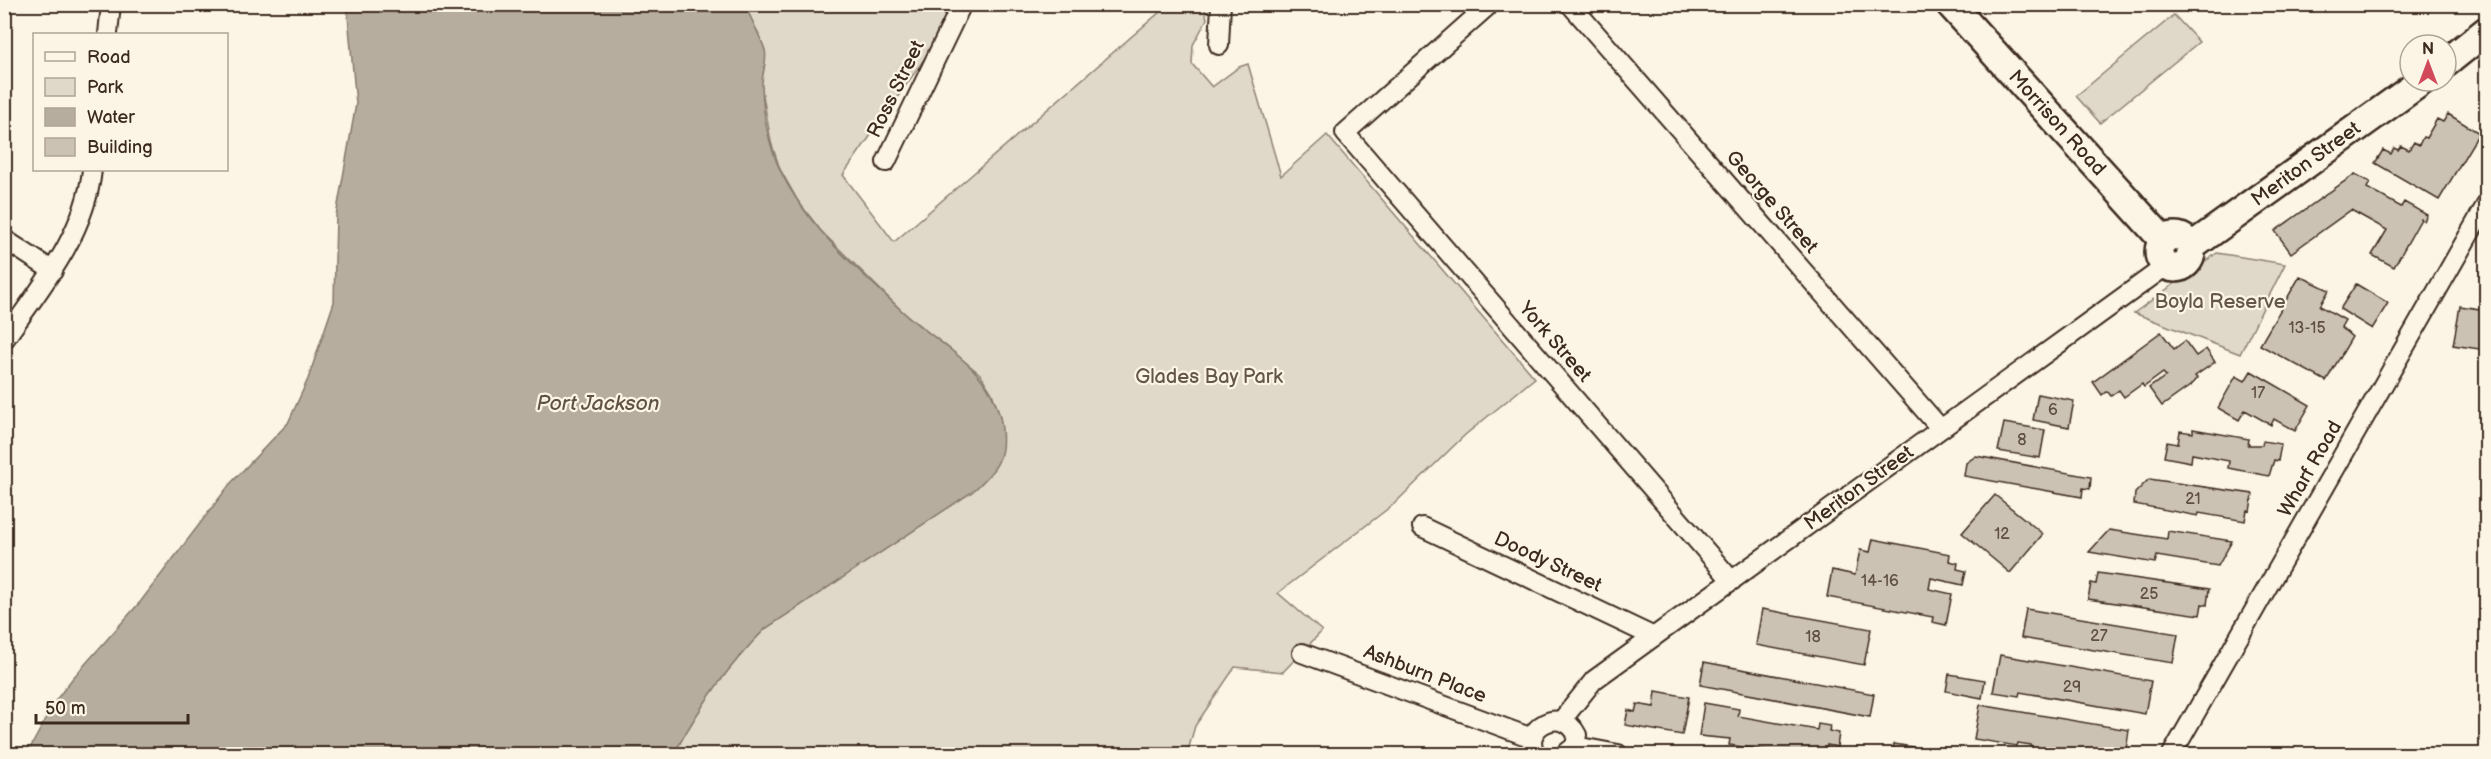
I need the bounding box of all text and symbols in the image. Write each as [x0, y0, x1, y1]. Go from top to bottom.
legend [33, 33, 228, 171]
north arrow [2398, 33, 2458, 93]
street label: Ross Street [862, 36, 930, 142]
text: N [2422, 40, 2434, 59]
text: Road [87, 47, 131, 68]
street label: Morrison Road [2003, 65, 2111, 181]
text: Park [87, 77, 123, 98]
text: Water [87, 107, 135, 128]
street label: Meriton Street [2247, 116, 2365, 212]
text: Building [87, 137, 153, 158]
street label: George Street [1721, 146, 1823, 258]
park label: Boyla Reserve [2154, 290, 2286, 314]
street label: York Street [1513, 296, 1596, 387]
house number: 13-15 [2288, 319, 2326, 338]
park label: Glades Bay Park [1135, 365, 1283, 389]
house number: 17 [2251, 384, 2265, 403]
water label: Port Jackson [536, 391, 660, 416]
house number: 6 [2048, 401, 2058, 420]
street label: Wharf Road [2273, 417, 2347, 521]
house number: 8 [2017, 431, 2027, 450]
street label: Meriton Street [1800, 440, 1918, 536]
house number: 21 [2185, 490, 2201, 509]
house number: 12 [1994, 525, 2010, 544]
street label: Doody Street [1490, 527, 1606, 597]
house number: 14-16 [1861, 572, 1899, 591]
house number: 25 [2140, 585, 2158, 604]
house number: 27 [2090, 627, 2108, 646]
house number: 18 [1805, 628, 1821, 647]
street label: Ashburn Place [1360, 640, 1490, 708]
house number: 29 [2063, 678, 2081, 697]
scale bar [36, 687, 188, 725]
text: 50 m [45, 698, 86, 719]

